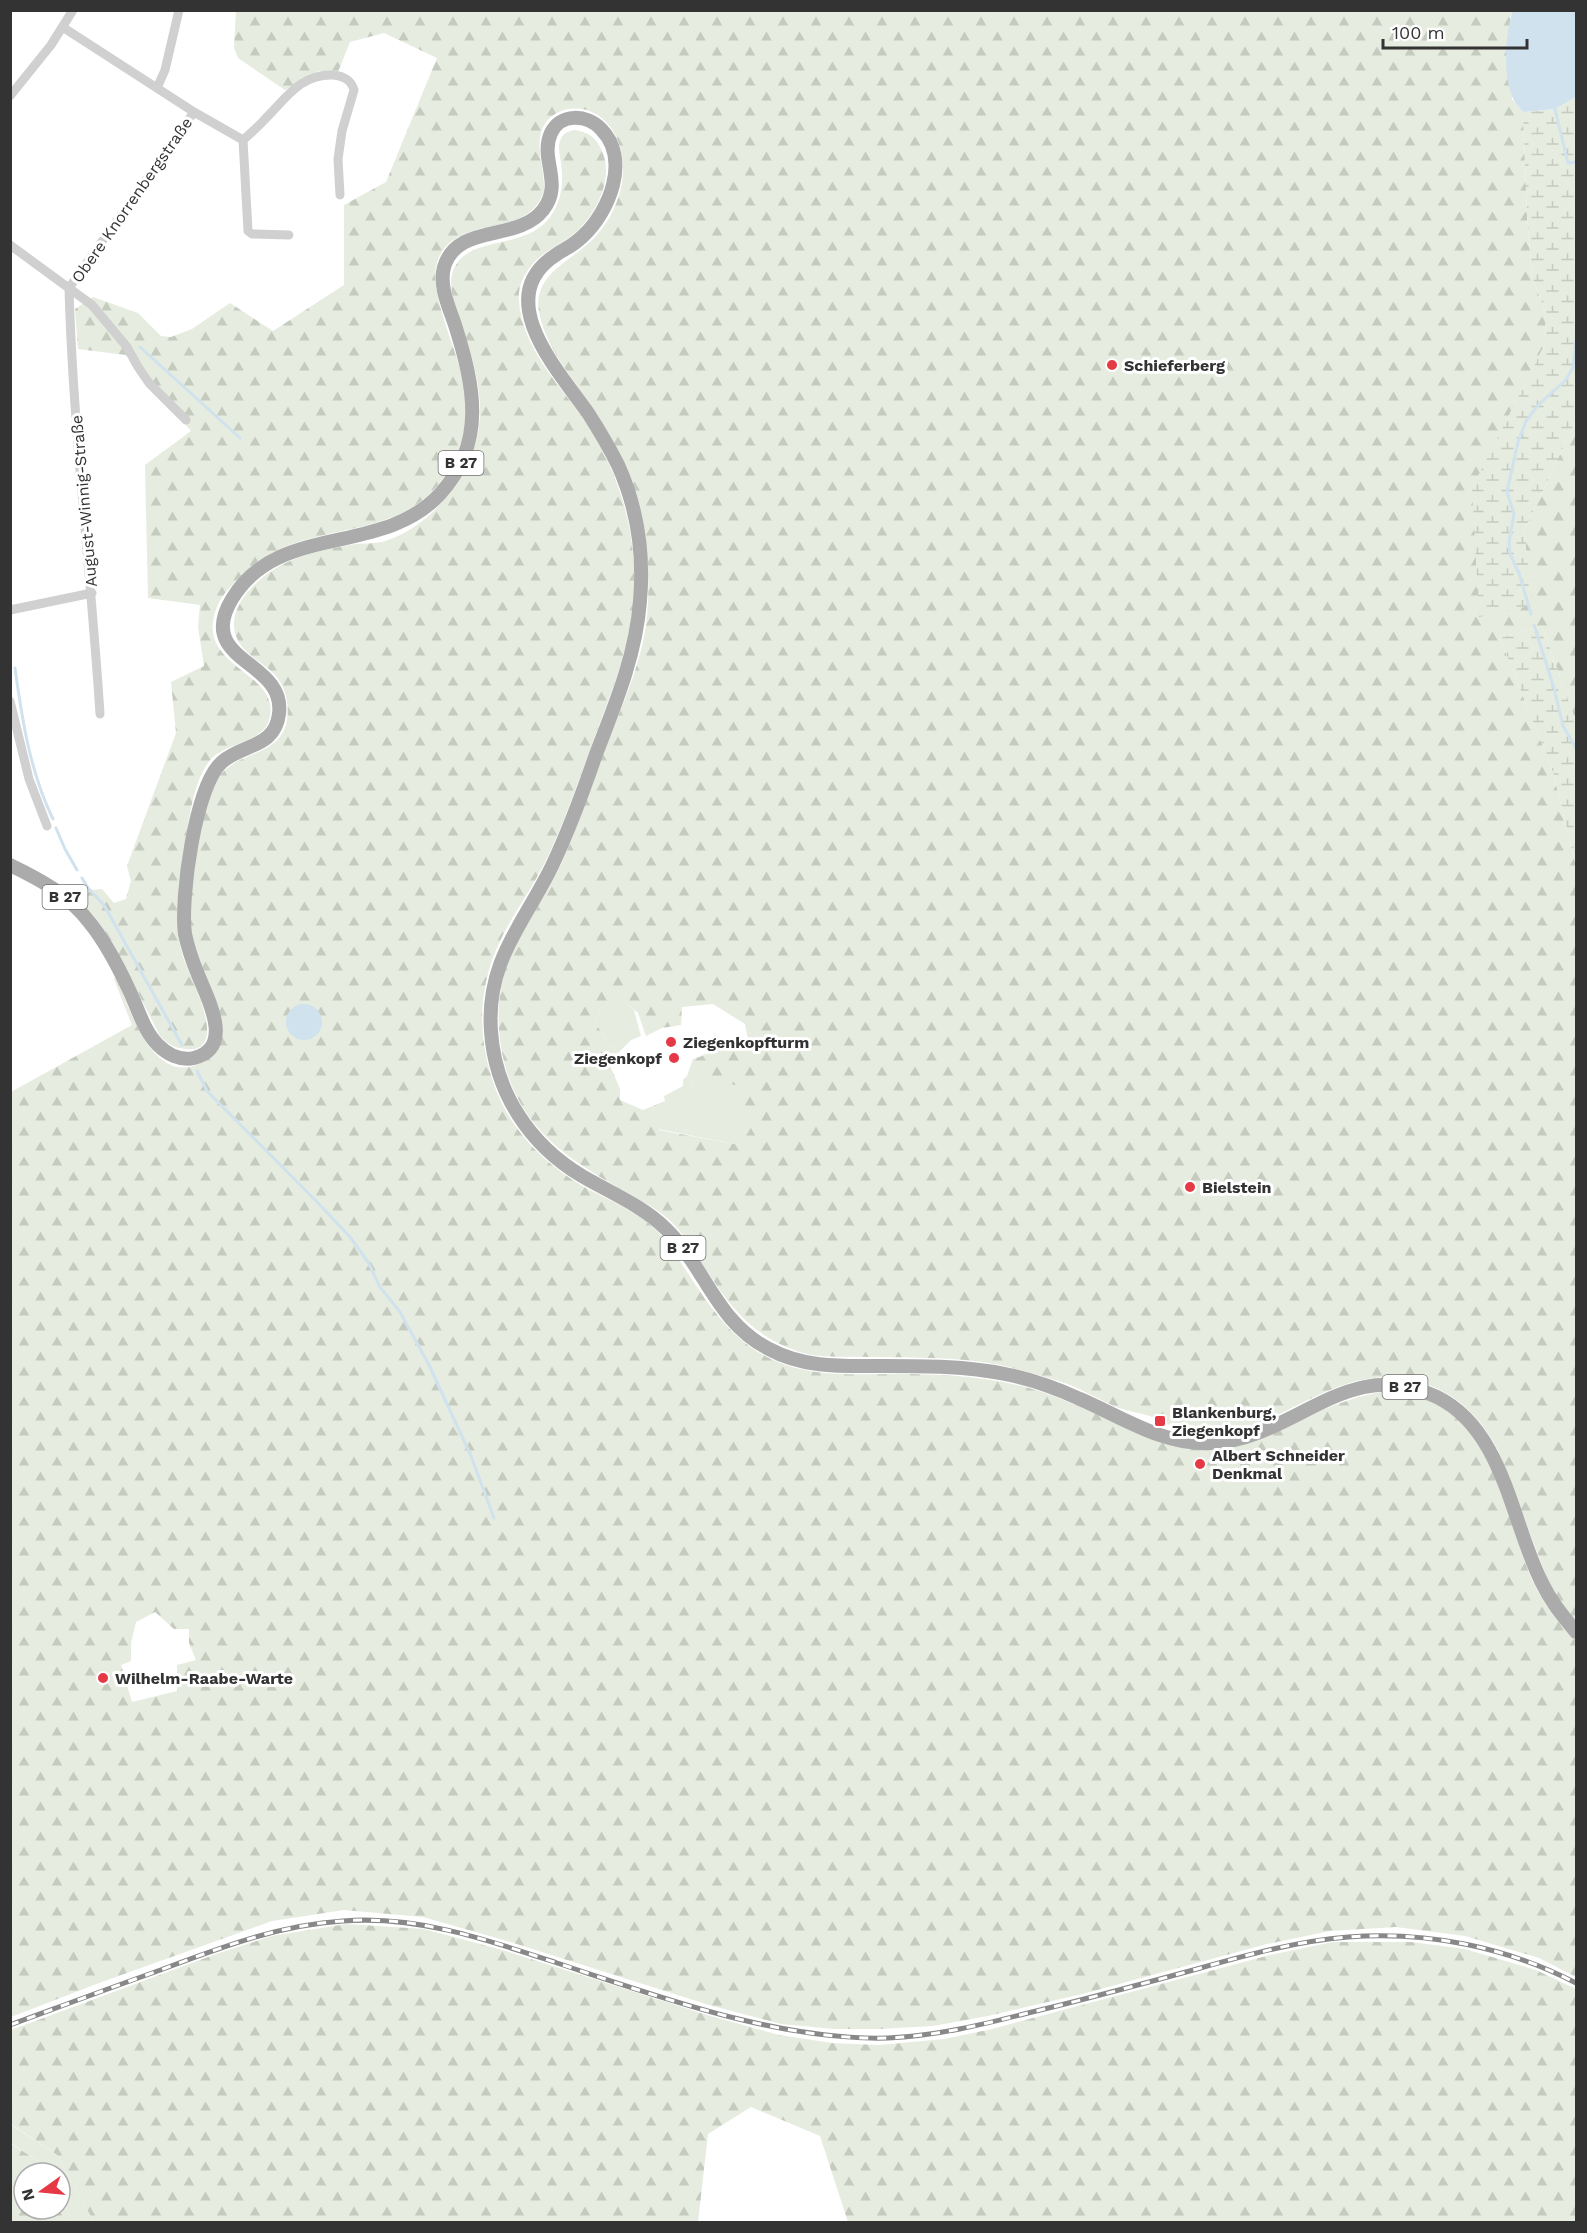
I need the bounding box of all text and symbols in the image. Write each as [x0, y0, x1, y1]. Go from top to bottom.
scale bar [1383, 12, 1527, 50]
text: 100 m [1392, 22, 1445, 43]
street label: Obere Knorrenbergstraße [68, 114, 196, 286]
place label: Schieferberg [1124, 356, 1225, 375]
marker: Schieferberg [1105, 358, 1119, 372]
street label: August-Winnig-Straße [67, 414, 101, 588]
road number: B 27 [438, 451, 484, 475]
road number: B 27 [42, 885, 88, 909]
place label: Ziegenkopfturm [683, 1033, 809, 1052]
marker: Ziegenkopfturm [664, 1035, 678, 1049]
place label: Ziegenkopf [574, 1049, 662, 1068]
marker: Ziegenkopf [667, 1051, 681, 1065]
place label: Bielstein [1202, 1178, 1271, 1197]
marker: Bielstein [1183, 1180, 1197, 1194]
road number: B 27 [660, 1236, 706, 1260]
road number: B 27 [1382, 1375, 1428, 1399]
place label: Blankenburg, Ziegenkopf [1172, 1403, 1276, 1440]
marker: Blankenburg, Ziegenkopf [1153, 1414, 1167, 1428]
place label: Albert Schneider Denkmal [1212, 1446, 1345, 1483]
marker: Albert Schneider Denkmal [1193, 1457, 1207, 1471]
place label: Wilhelm-Raabe-Warte [115, 1669, 293, 1688]
marker: Wilhelm-Raabe-Warte [96, 1671, 110, 1685]
north arrow [12, 2161, 72, 2221]
text: N [17, 2187, 39, 2203]

